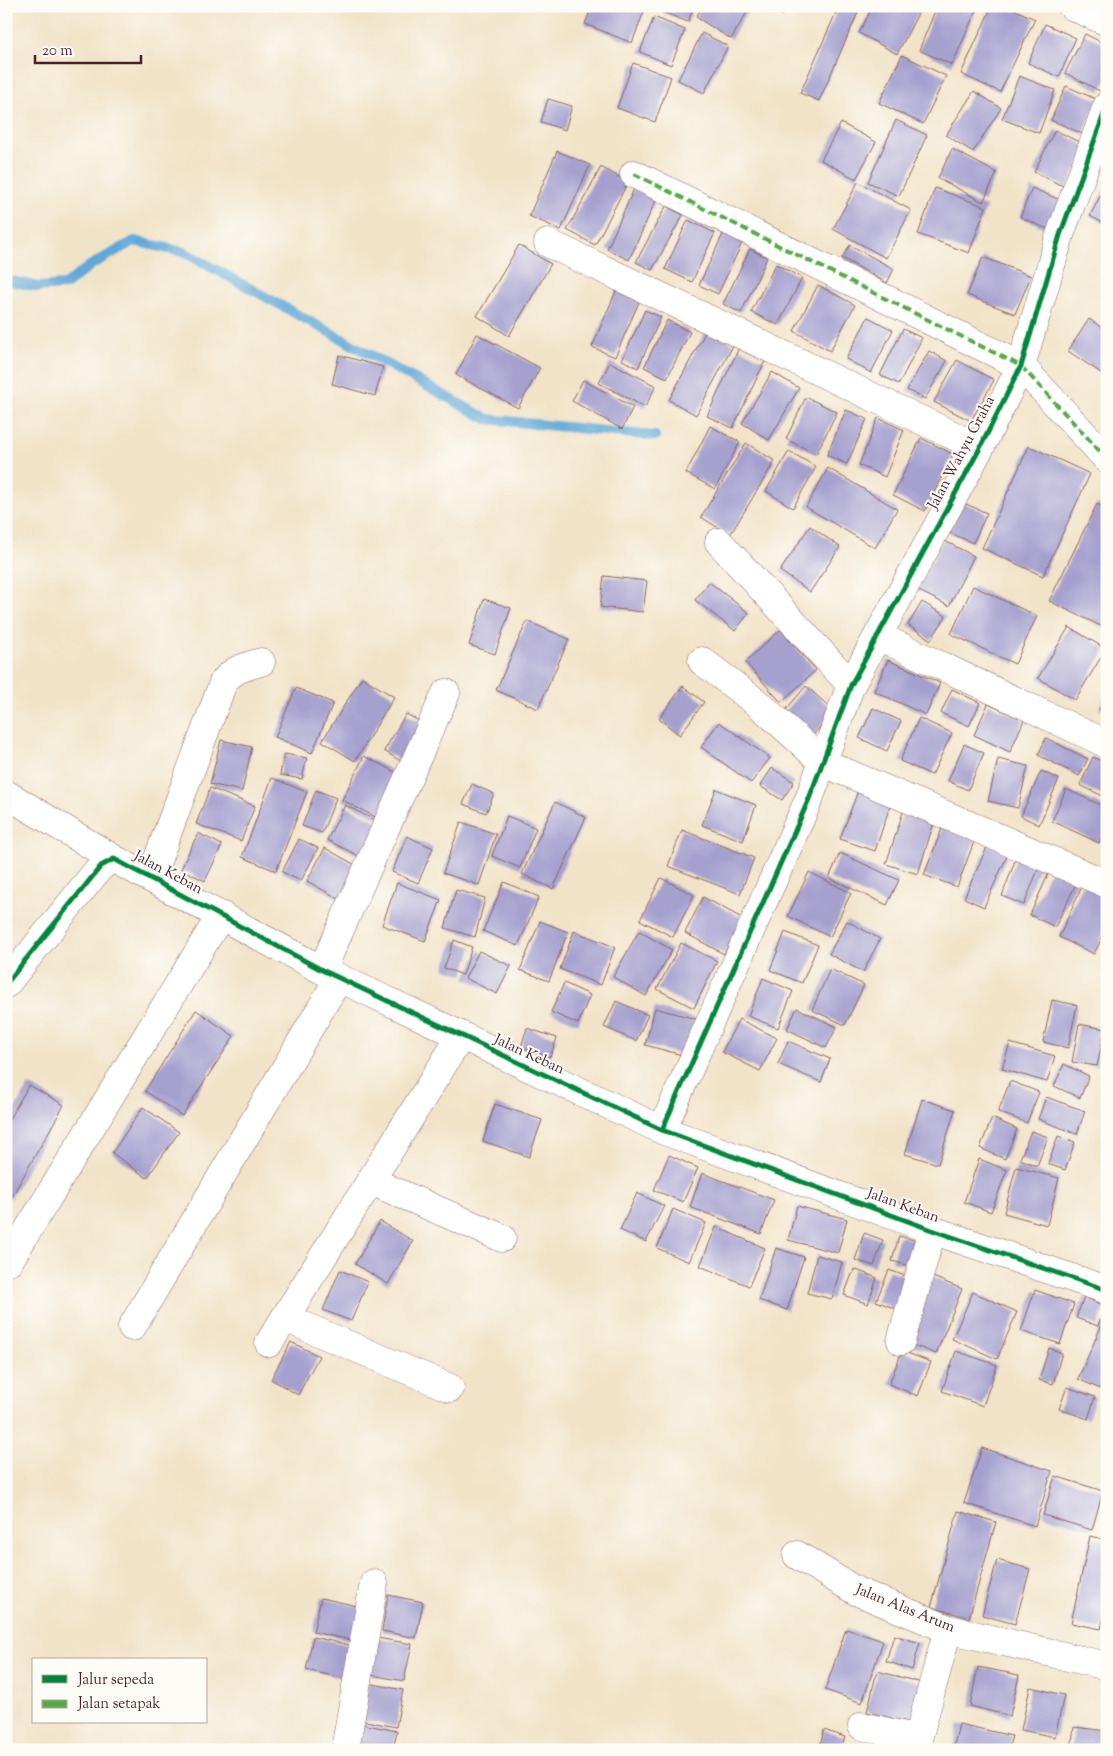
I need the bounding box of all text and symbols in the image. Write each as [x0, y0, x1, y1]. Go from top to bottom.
scale bar [35, 32, 141, 64]
text: 20 m [42, 41, 73, 62]
street label: Jalan Wahyu Graha [923, 393, 1001, 514]
street label: Jalan Keban [129, 846, 206, 900]
street label: Jalan Keban [489, 1029, 568, 1081]
street label: Jalan Keban [863, 1183, 942, 1229]
street label: Jalan Alas Arum [851, 1579, 958, 1639]
legend [32, 1658, 208, 1724]
text: Jalur sepeda [77, 1670, 154, 1691]
text: Jalan setapak [77, 1694, 161, 1715]

